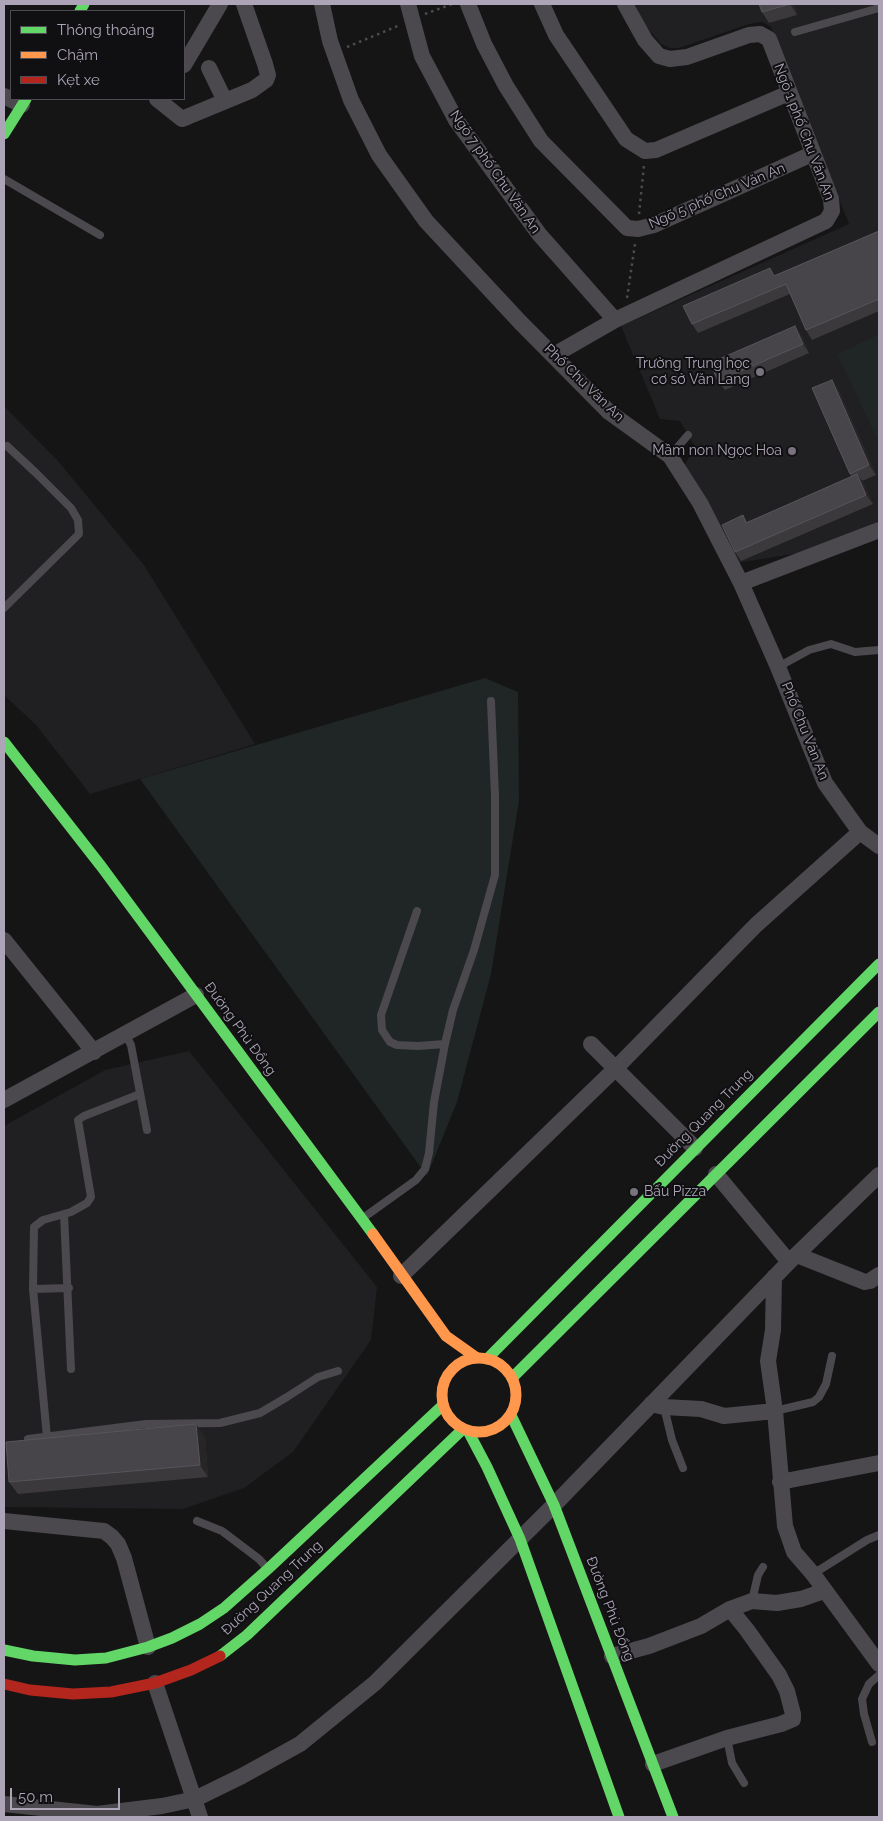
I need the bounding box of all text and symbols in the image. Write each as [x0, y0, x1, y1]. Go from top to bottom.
legend [10, 10, 185, 100]
text: Thông thoáng [57, 21, 155, 39]
text: Chậm [57, 46, 98, 64]
street label: Ngõ 1 phố Chu Văn An [770, 61, 838, 203]
text: Kẹt xe [57, 71, 100, 89]
street label: Ngõ 7 phố Chu Văn An [446, 107, 544, 237]
street label: Ngõ 5 phố Chu Văn An [646, 160, 788, 232]
street label: Phố Chu Văn An [541, 341, 627, 425]
place label: Trường Trung học cơ sở Văn Lang [636, 356, 750, 388]
marker: Trường Trung học cơ sở Văn Lang [754, 366, 766, 378]
place label: Mầm non Ngọc Hoa [652, 443, 782, 459]
marker: Mầm non Ngọc Hoa [786, 445, 798, 457]
street label: Phố Chu Văn An [778, 680, 832, 782]
street label: Đường Phù Đổng [201, 979, 279, 1079]
street label: Đường Quang Trung [652, 1066, 756, 1170]
place label: Bấu Pizza [644, 1184, 706, 1200]
marker: Bấu Pizza [628, 1186, 640, 1198]
street label: Đường Quang Trung [218, 1537, 326, 1639]
street label: Đường Phù Đổng [582, 1554, 638, 1664]
scale bar [12, 1778, 122, 1810]
text: 50 m [18, 1788, 53, 1806]

